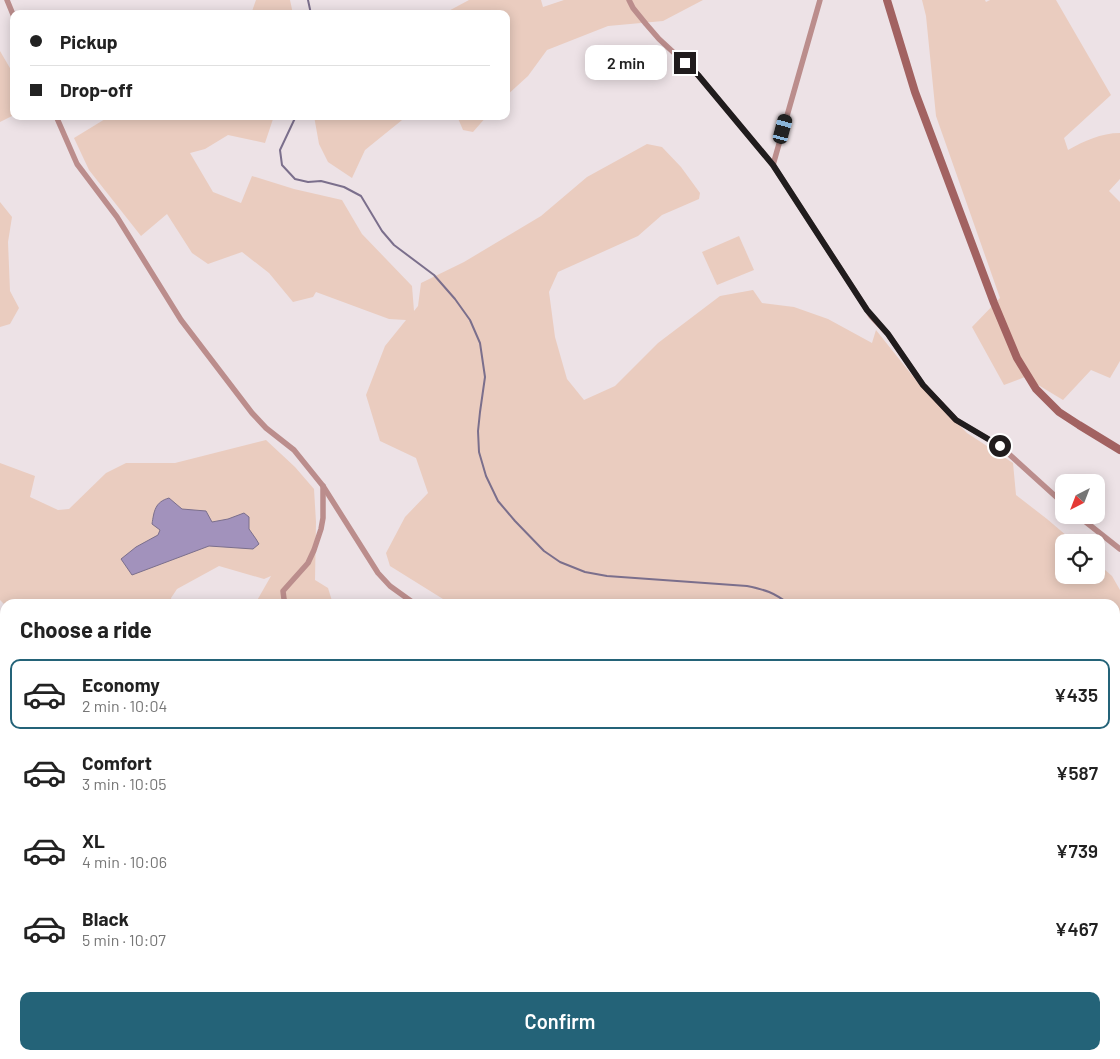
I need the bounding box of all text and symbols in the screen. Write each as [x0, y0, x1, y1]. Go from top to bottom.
text: Pickup [60, 30, 118, 53]
callout: 2 min [585, 46, 668, 80]
route end [674, 52, 696, 74]
text: 2 min [607, 53, 645, 72]
text: Drop-off [60, 78, 133, 101]
car [771, 113, 794, 145]
route start [989, 435, 1011, 457]
north arrow [1055, 474, 1105, 524]
map controls [1055, 474, 1105, 584]
button: locate [1055, 534, 1105, 584]
text: Choose a ride [20, 616, 152, 642]
icon: car [22, 672, 67, 717]
text: Economy [82, 673, 160, 696]
text: ¥435 [1054, 683, 1098, 706]
text: 2 min · 10:04 [82, 696, 167, 715]
icon: car [22, 750, 67, 795]
text: Comfort [82, 751, 152, 774]
text: ¥587 [1055, 761, 1098, 784]
text: 3 min · 10:05 [82, 774, 166, 793]
icon: car [22, 828, 67, 873]
text: XL [82, 829, 105, 852]
text: ¥739 [1056, 839, 1098, 862]
text: 4 min · 10:06 [82, 852, 167, 871]
icon: car [22, 906, 67, 951]
text: Black [82, 907, 129, 930]
text: ¥467 [1055, 917, 1098, 940]
text: 5 min · 10:07 [82, 930, 166, 949]
button: Confirm [20, 992, 1100, 1050]

